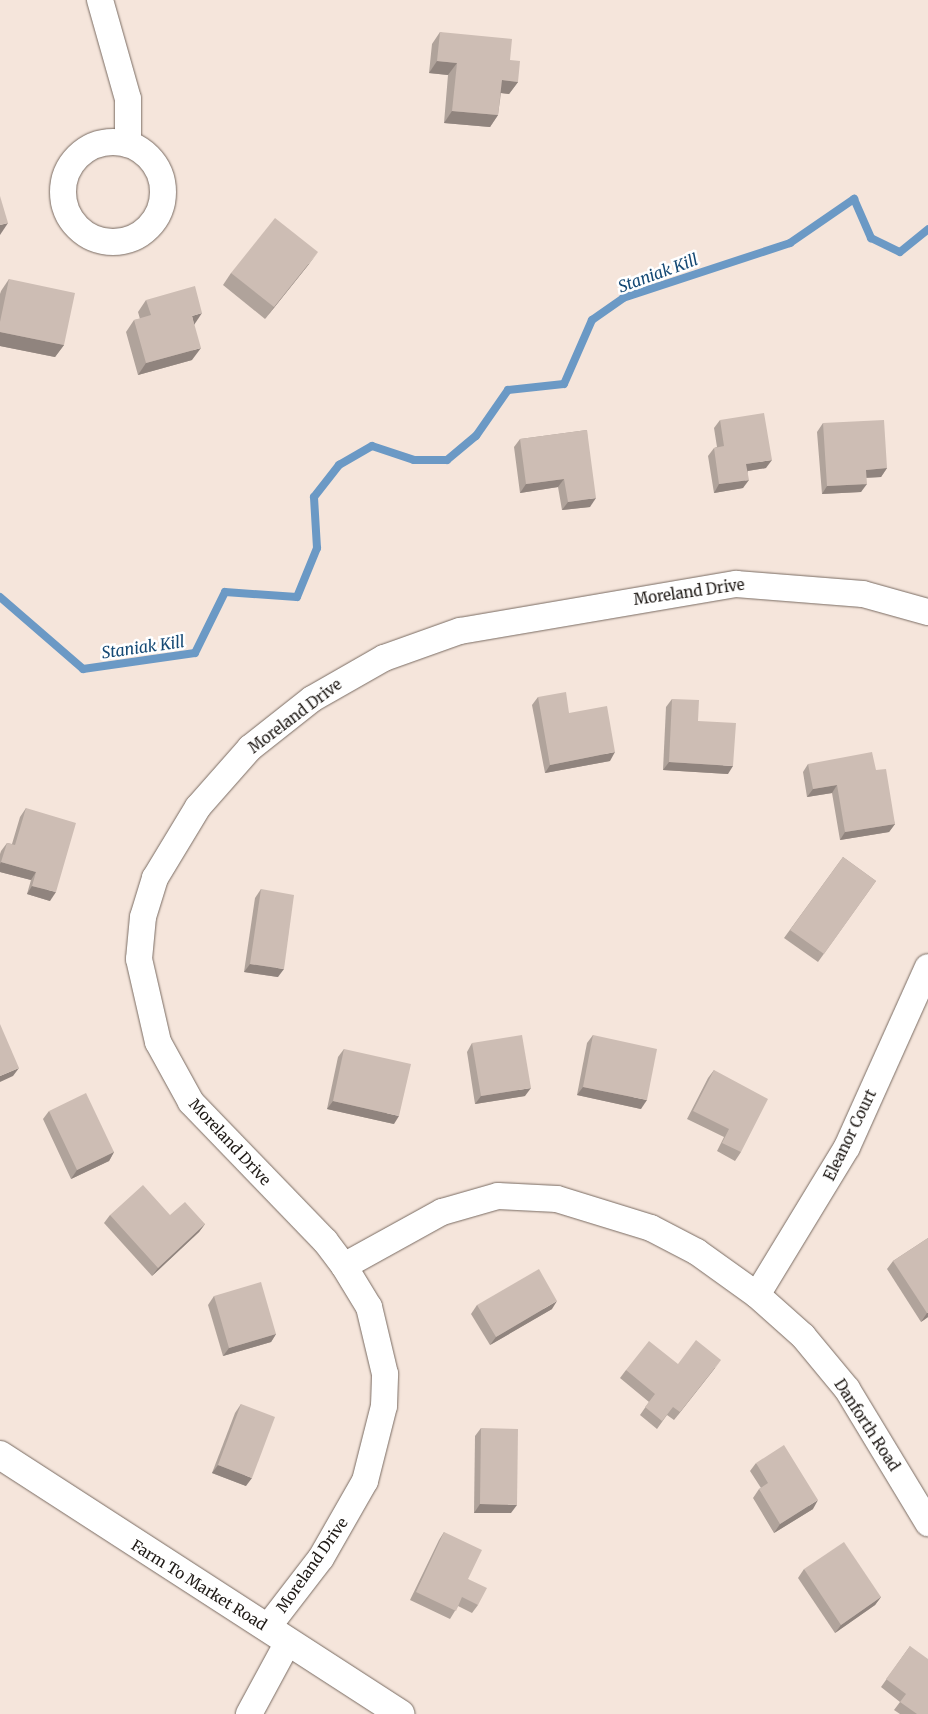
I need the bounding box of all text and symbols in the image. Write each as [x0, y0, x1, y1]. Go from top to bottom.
water label: Staniak Kill [616, 250, 700, 296]
street label: Moreland Drive [632, 575, 746, 609]
water label: Staniak Kill [100, 632, 186, 662]
street label: Moreland Drive [245, 675, 345, 757]
street label: Eleanor Court [820, 1086, 880, 1184]
street label: Moreland Drive [185, 1095, 275, 1189]
street label: Danforth Road [831, 1376, 903, 1474]
street label: Moreland Drive [273, 1514, 351, 1616]
street label: Farm To Market Road [128, 1536, 270, 1634]

